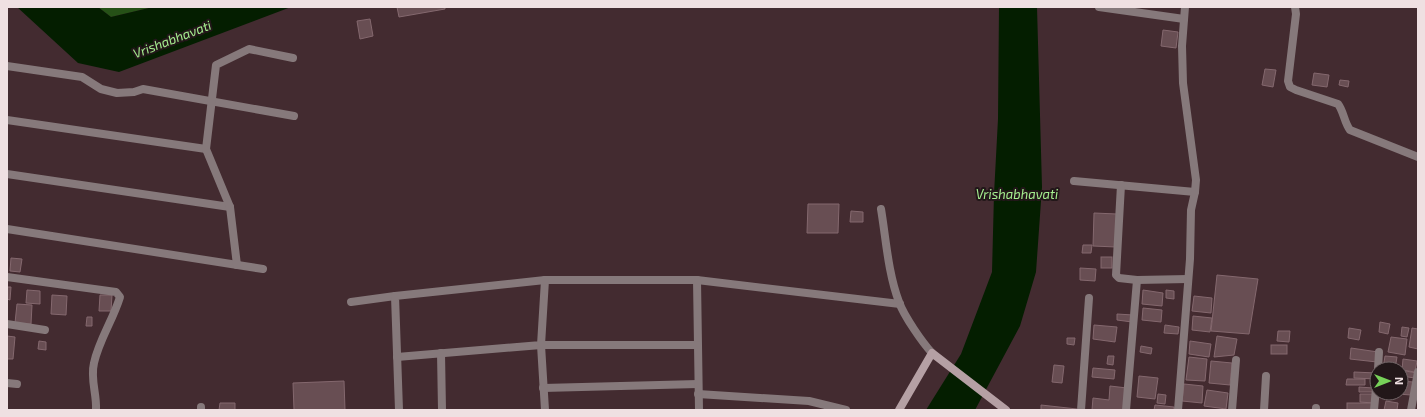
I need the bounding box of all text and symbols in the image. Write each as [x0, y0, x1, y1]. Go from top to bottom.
water label: Vrishabhavati [131, 17, 213, 61]
water label: Vrishabhavati [976, 186, 1058, 202]
north arrow [1369, 361, 1409, 401]
text: N [1393, 377, 1406, 385]

